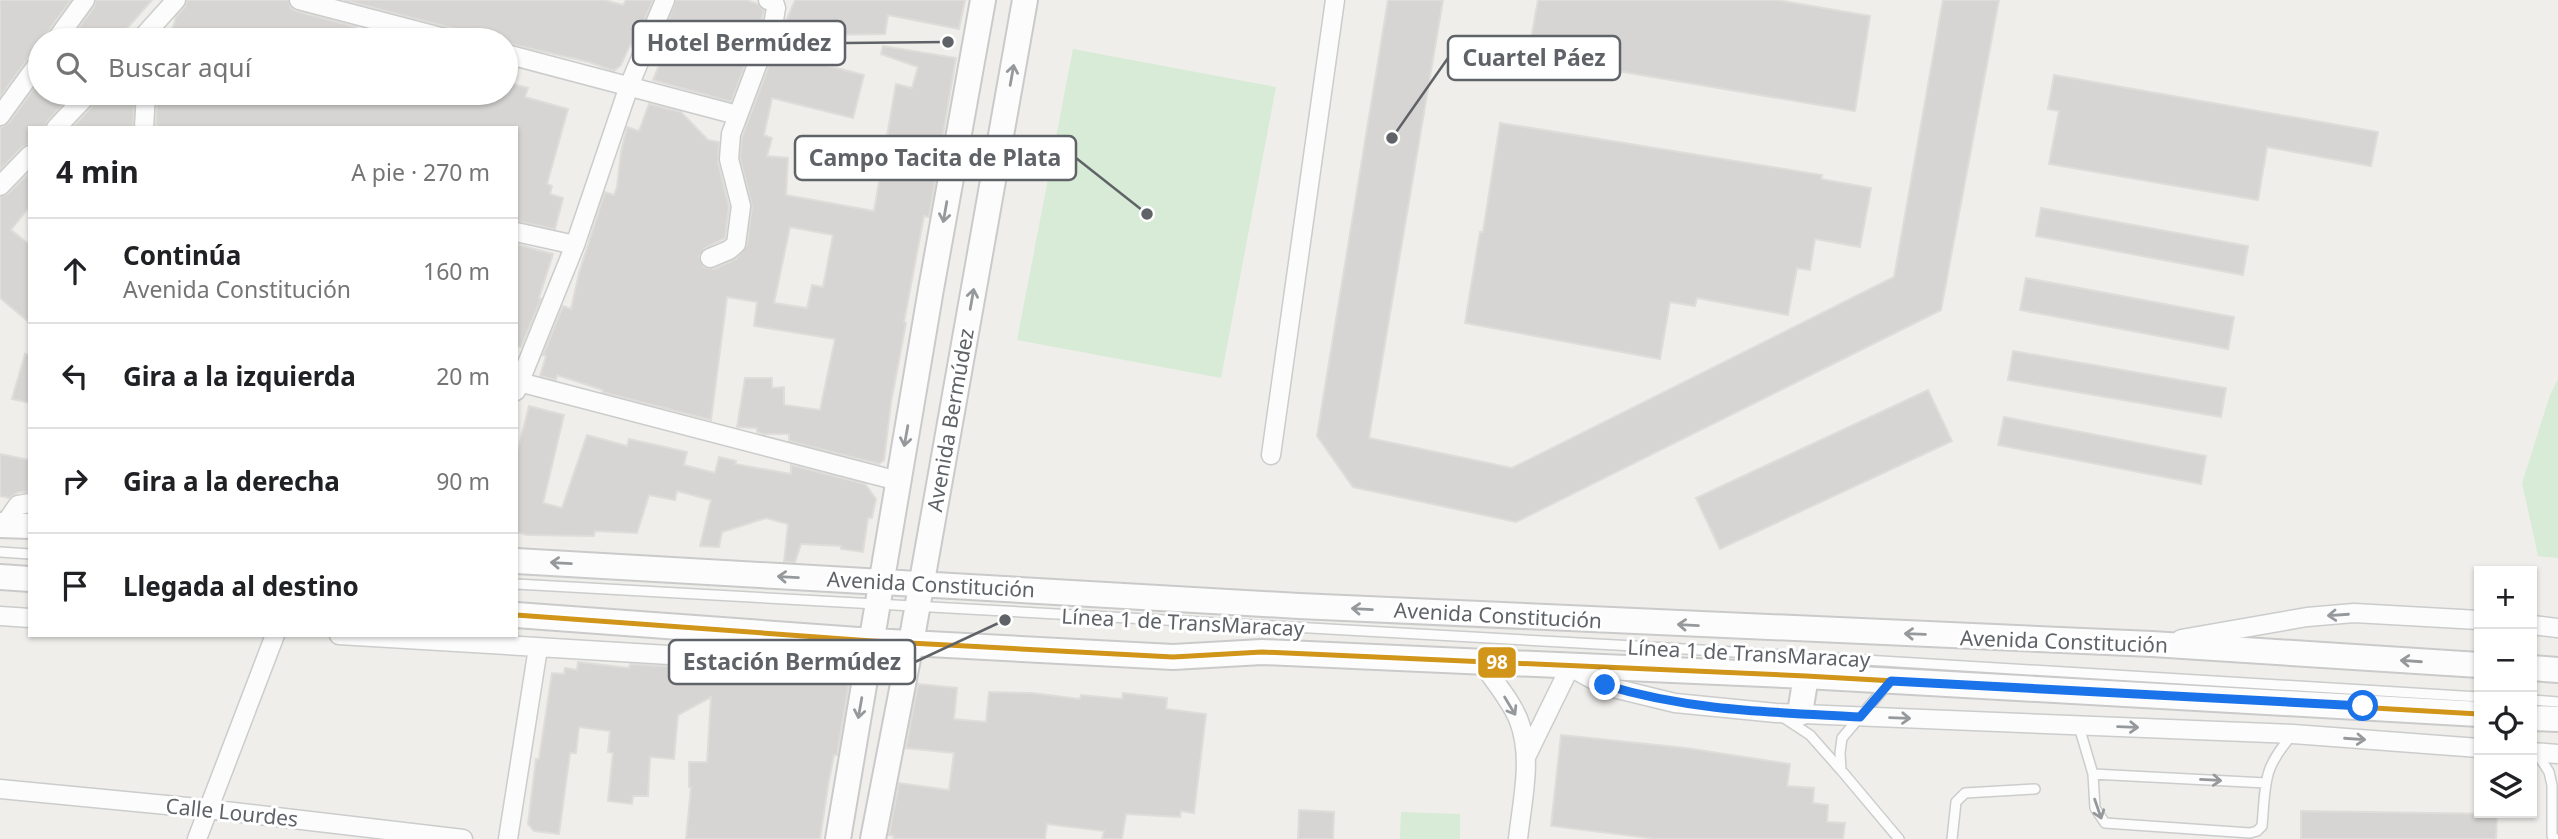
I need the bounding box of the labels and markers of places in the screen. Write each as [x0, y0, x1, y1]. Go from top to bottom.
callout: Hotel Bermúdez [633, 21, 845, 65]
callout: Cuartel Páez [1448, 36, 1620, 80]
callout: Campo Tacita de Plata [795, 136, 1076, 180]
callout: Estación Bermúdez [669, 640, 915, 684]

